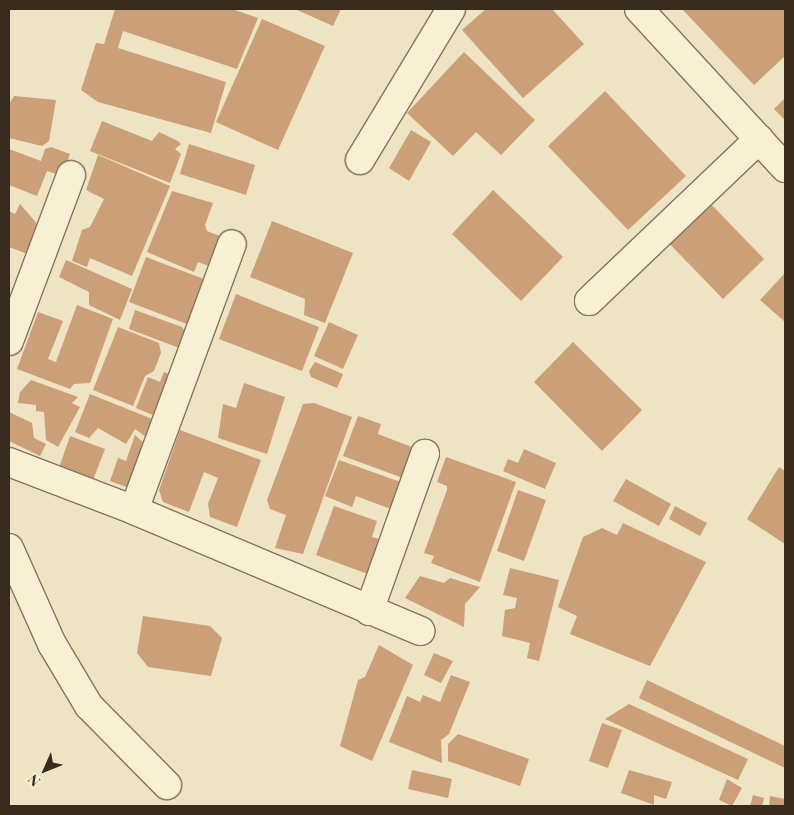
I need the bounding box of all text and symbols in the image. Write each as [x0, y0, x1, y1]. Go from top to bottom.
north arrow [20, 745, 70, 795]
text: N [24, 771, 44, 791]

